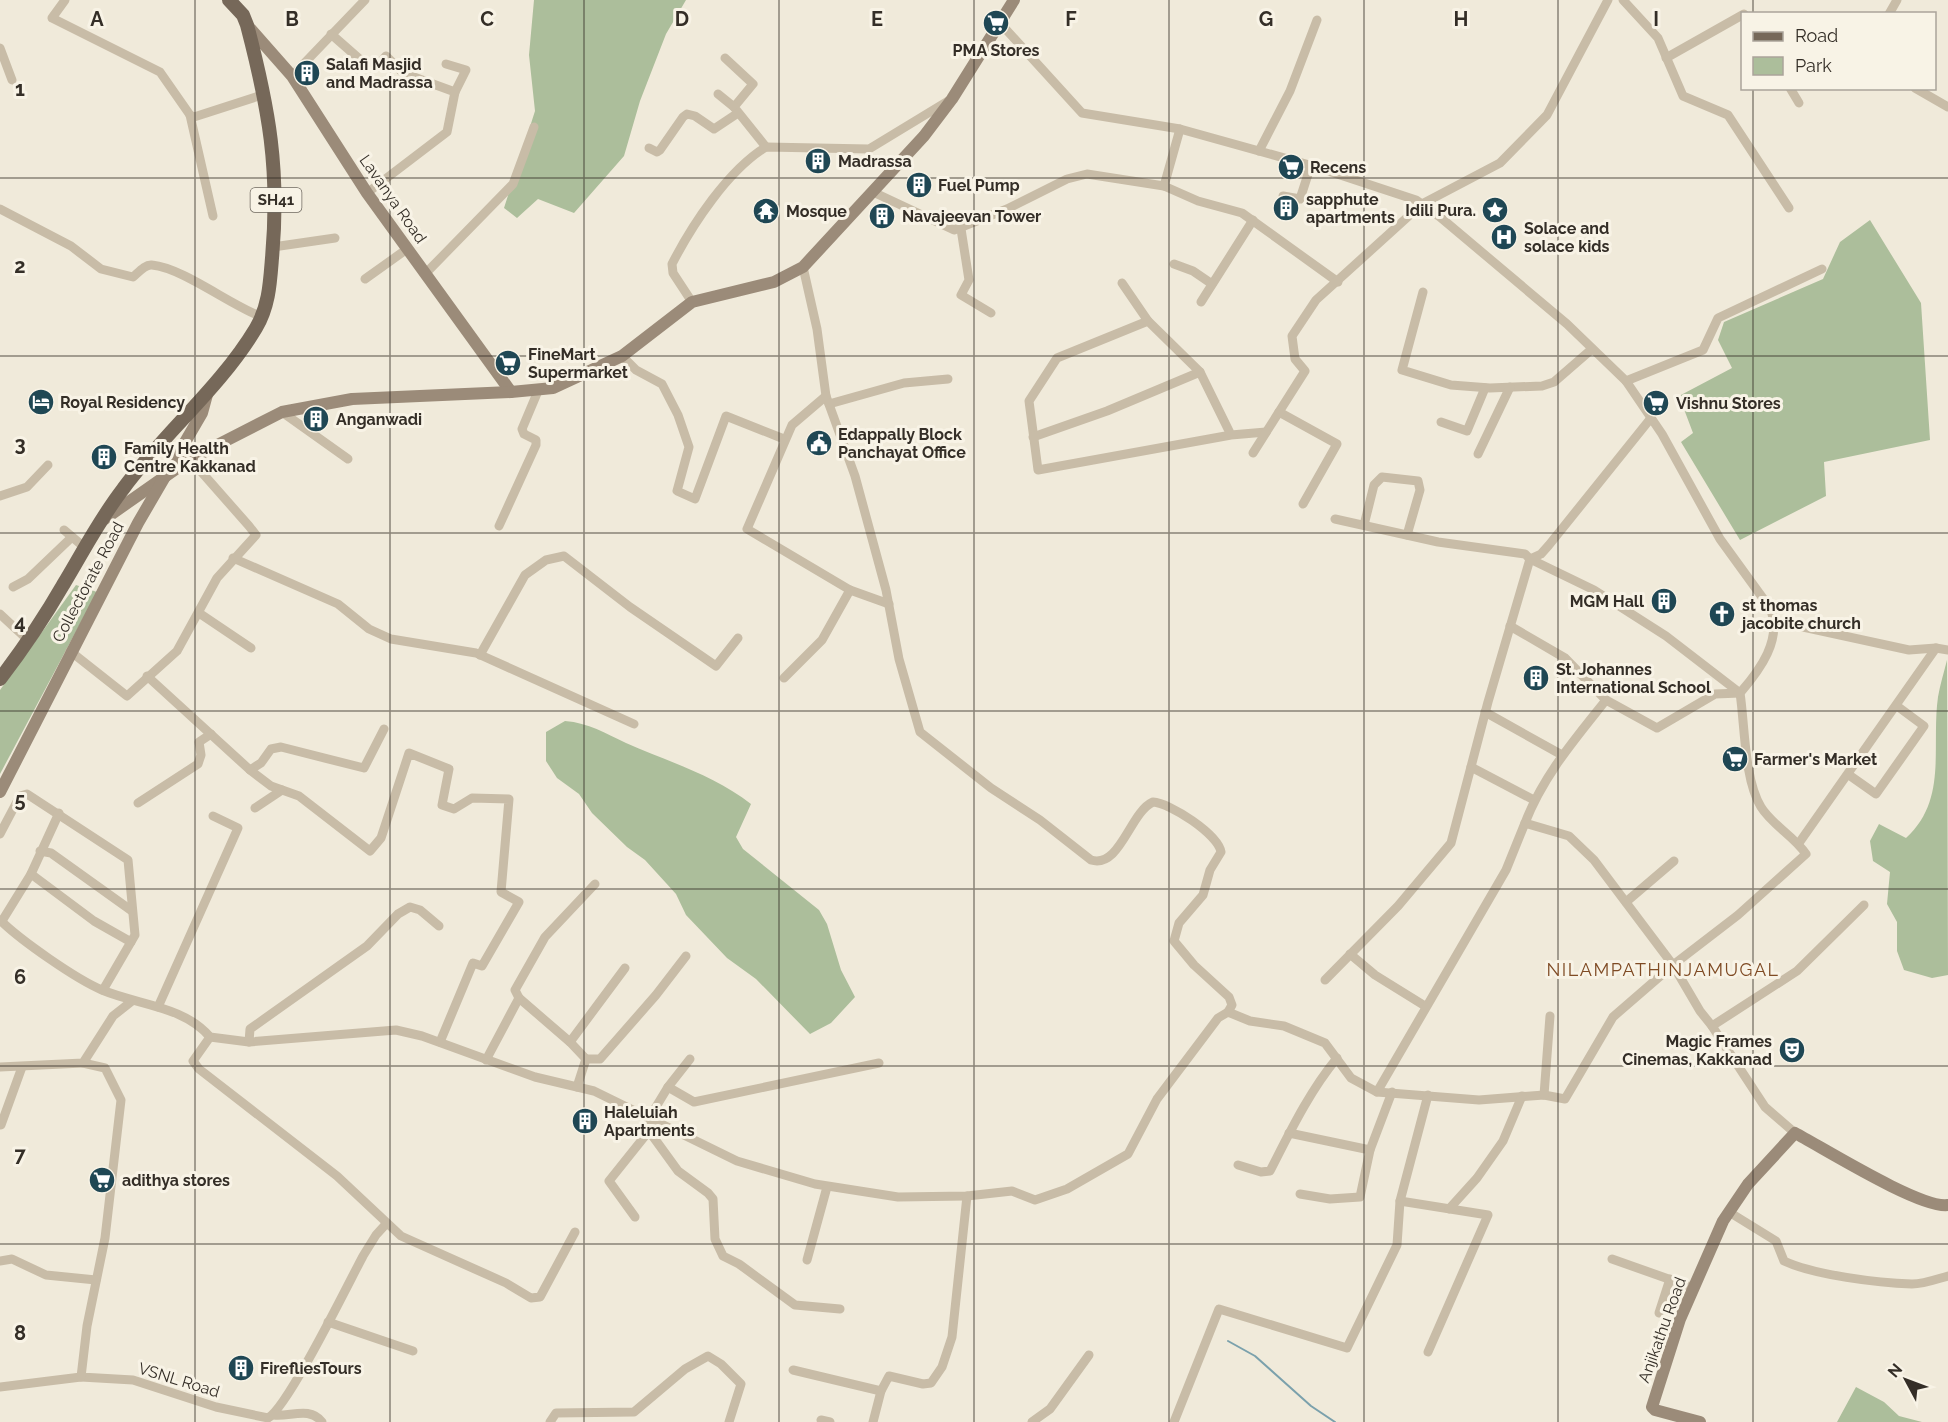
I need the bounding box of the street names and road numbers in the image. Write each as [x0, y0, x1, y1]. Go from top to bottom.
street label: Lavanya Road [355, 151, 431, 247]
road number: SH41 [250, 188, 302, 212]
street label: Collectorate Road [48, 519, 128, 645]
street label: Anjikathu Road [1634, 1275, 1690, 1385]
street label: VSNL Road [136, 1359, 222, 1401]

